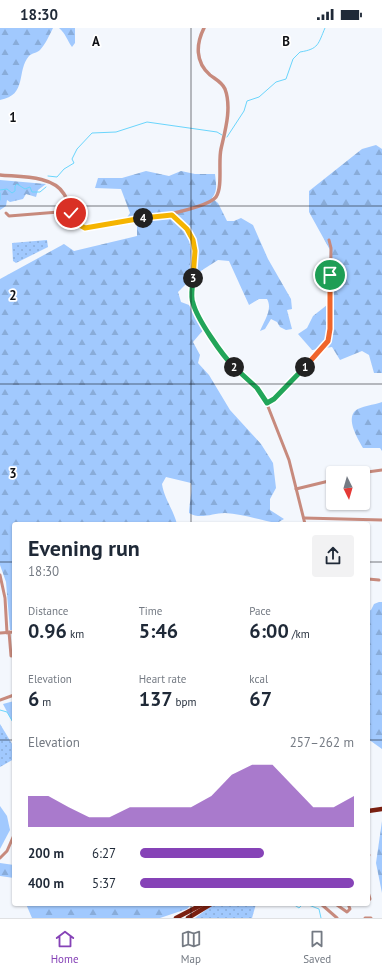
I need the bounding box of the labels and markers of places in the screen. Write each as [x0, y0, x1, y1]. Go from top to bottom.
pin [54, 196, 88, 230]
pin: 4 [133, 208, 153, 228]
pin [313, 258, 347, 292]
pin: 3 [183, 268, 203, 288]
pin: 2 [224, 357, 244, 377]
pin: 1 [295, 357, 315, 377]

